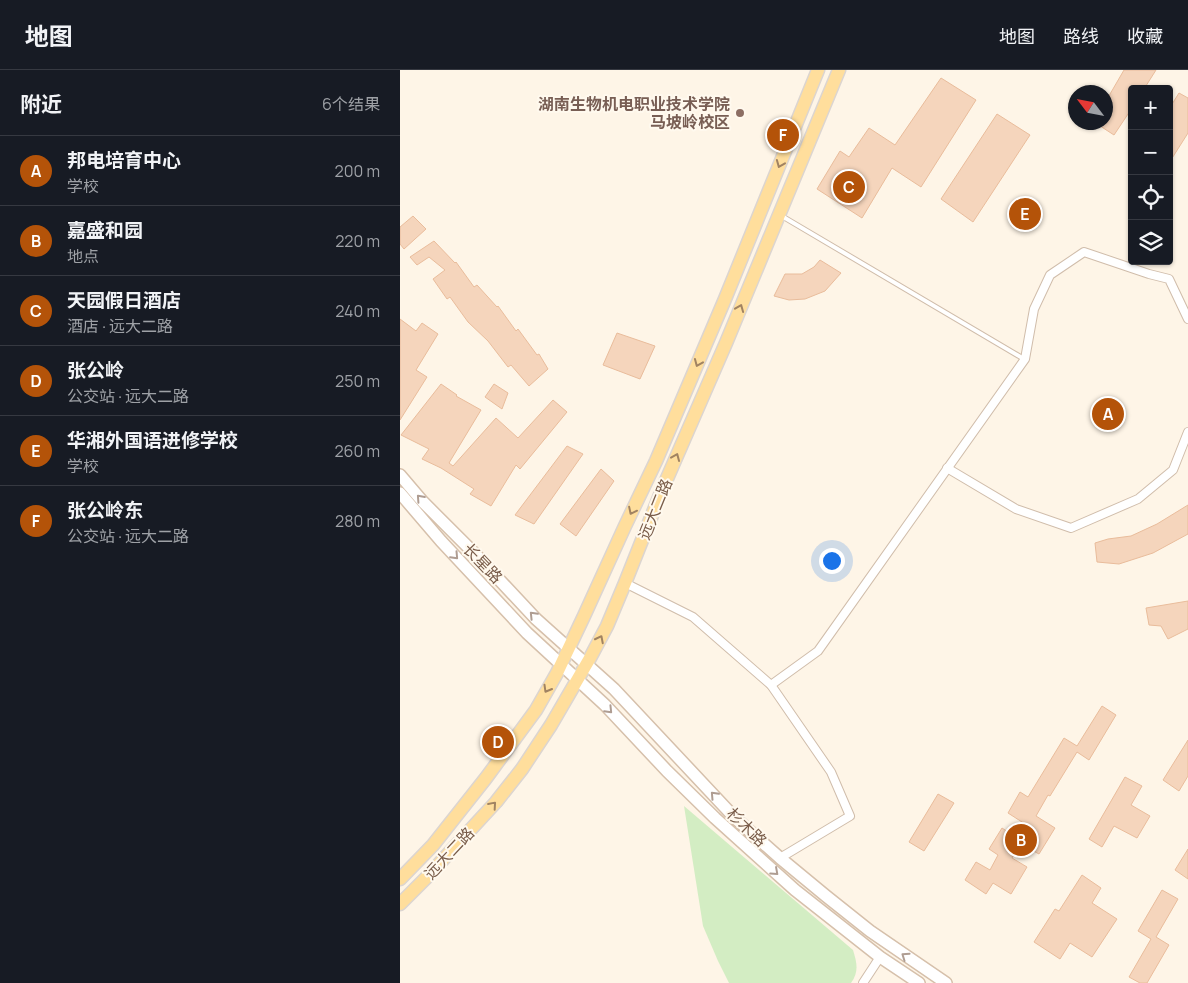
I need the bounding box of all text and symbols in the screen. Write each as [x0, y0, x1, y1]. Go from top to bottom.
text: 地图 [25, 19, 73, 52]
text: 地图 [999, 24, 1035, 48]
text: 路线 [1063, 24, 1099, 48]
text: 收藏 [1127, 24, 1163, 48]
north arrow [1068, 85, 1113, 130]
map controls [1128, 85, 1173, 265]
button: + [1128, 85, 1173, 130]
text: 附近 [20, 90, 62, 118]
text: 6个结果 [322, 93, 380, 115]
place label: 湖南生物机电职业技术学院 马坡岭校区 [538, 93, 730, 133]
marker: 湖南生物机电职业技术学院 马坡岭校区 [734, 107, 746, 119]
pin: F [767, 116, 799, 154]
button: − [1128, 130, 1173, 175]
text: 邦电培育中心 [67, 147, 181, 173]
one-way arrow [775, 159, 786, 168]
text: A [31, 160, 41, 182]
text: 200 m [335, 160, 380, 182]
pin: C [833, 168, 865, 206]
text: 学校 [67, 175, 99, 197]
button: locate [1128, 175, 1173, 220]
pin: E [1009, 195, 1041, 233]
text: 嘉盛和园 [67, 217, 143, 243]
button: layers [1128, 220, 1173, 265]
text: B [31, 230, 41, 252]
text: 220 m [335, 230, 380, 252]
text: 地点 [67, 245, 99, 267]
text: 天园假日酒店 [67, 287, 181, 313]
text: C [30, 300, 42, 322]
text: 240 m [335, 300, 380, 322]
one-way arrow [734, 304, 744, 313]
text: 酒店 · 远大二路 [67, 315, 173, 337]
text: 张公岭 [67, 357, 124, 383]
one-way arrow [694, 358, 704, 366]
text: D [30, 370, 42, 392]
text: 250 m [335, 370, 380, 392]
text: 公交站 · 远大二路 [67, 385, 189, 407]
pin: A [1092, 395, 1124, 433]
text: 华湘外国语进修学校 [67, 427, 238, 453]
text: E [31, 440, 41, 462]
text: 260 m [334, 440, 380, 462]
one-way arrow [670, 453, 681, 462]
text: 学校 [67, 455, 99, 477]
street label: 远大二路 [633, 475, 677, 543]
one-way arrow [417, 495, 426, 504]
text: 张公岭东 [67, 497, 143, 523]
one-way arrow [628, 506, 638, 515]
text: F [32, 510, 40, 532]
text: 280 m [335, 510, 380, 532]
text: 公交站 · 远大二路 [67, 525, 189, 547]
street label: 长星路 [458, 538, 508, 588]
your location [819, 548, 845, 574]
one-way arrow [449, 551, 458, 560]
one-way arrow [530, 612, 539, 621]
one-way arrow [594, 635, 604, 644]
one-way arrow [544, 684, 554, 693]
one-way arrow [603, 704, 612, 713]
pin: D [482, 723, 514, 761]
one-way arrow [711, 792, 720, 801]
one-way arrow [487, 801, 496, 810]
street label: 杉木路 [722, 802, 772, 852]
pin: B [1005, 821, 1037, 859]
street label: 远大二路 [419, 822, 479, 884]
one-way arrow [770, 867, 779, 876]
one-way arrow [902, 952, 911, 962]

